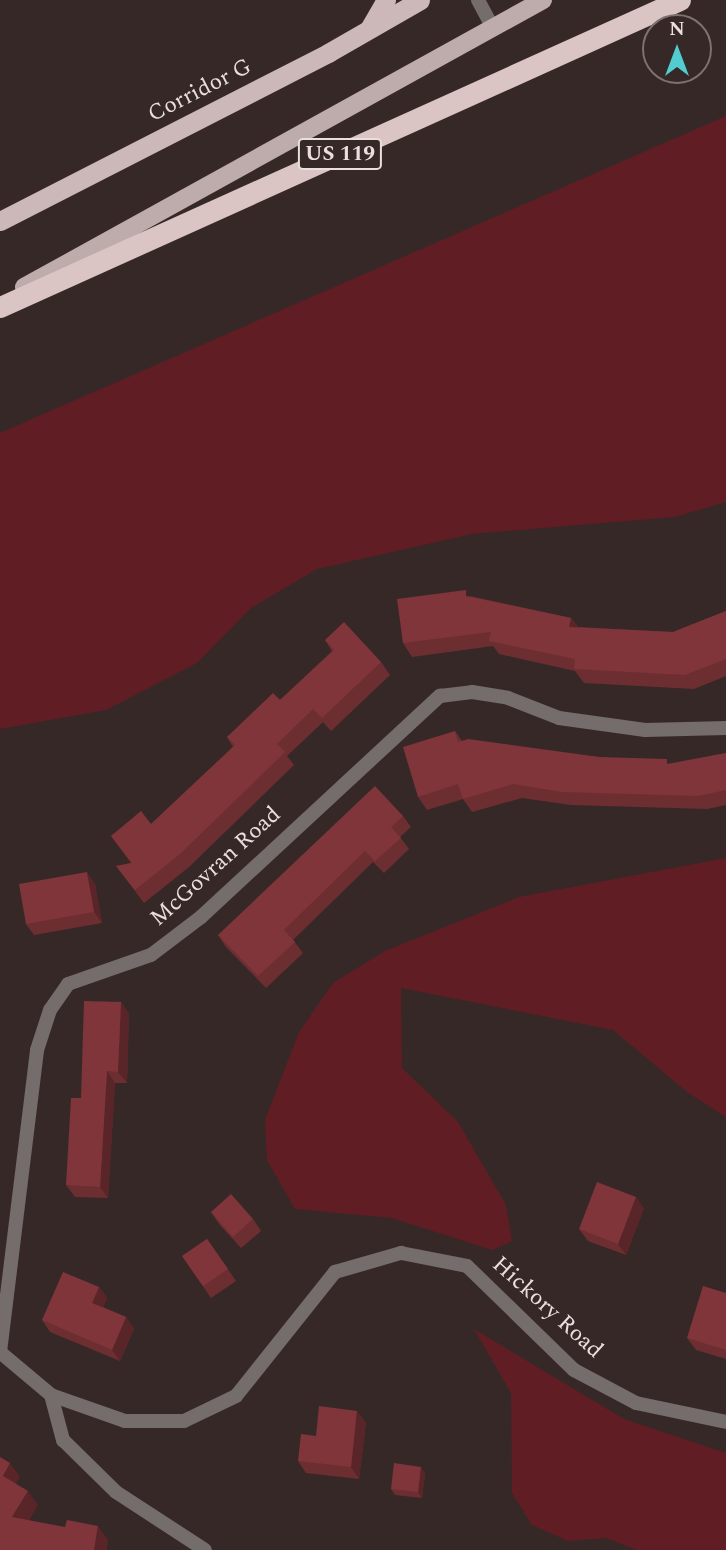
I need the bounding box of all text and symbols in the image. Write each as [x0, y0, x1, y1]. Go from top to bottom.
north arrow [642, 14, 712, 84]
text: N [669, 15, 685, 44]
street label: Corridor G [144, 53, 256, 129]
road number: US 119 [296, 136, 384, 172]
street label: McGovran Road [145, 801, 287, 933]
street label: Hickory Road [486, 1251, 608, 1365]

